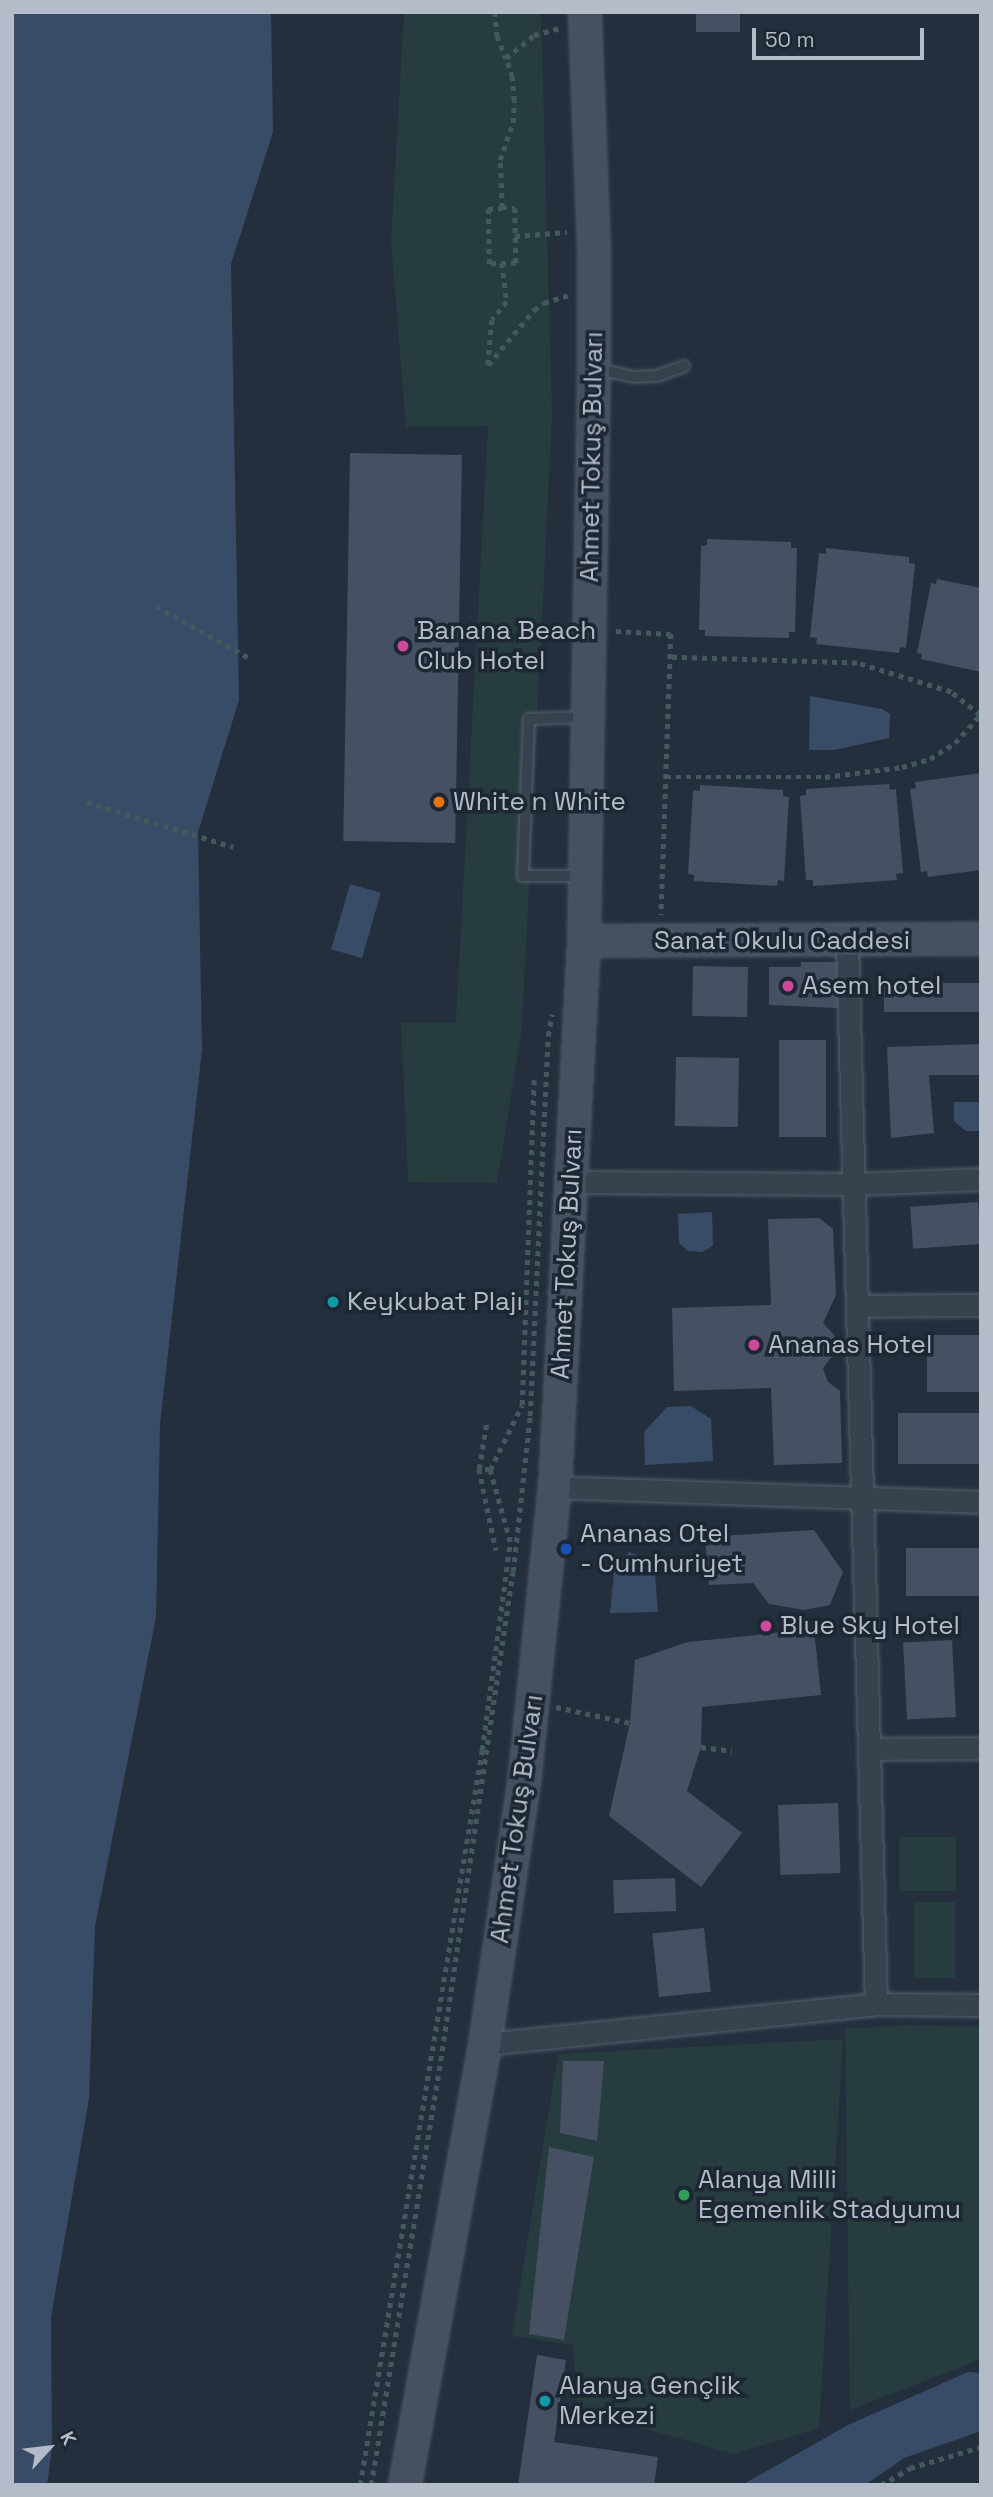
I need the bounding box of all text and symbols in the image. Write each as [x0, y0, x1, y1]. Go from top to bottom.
scale bar [755, 14, 926, 58]
text: 50 m [765, 26, 815, 53]
street label: Ahmet Tokuş Bulvarı [574, 331, 610, 583]
place label: Banana Beach Club Hotel [417, 615, 596, 676]
marker: Banana Beach Club Hotel [395, 638, 411, 654]
place label: White n White [453, 786, 626, 818]
marker: White n White [431, 794, 447, 810]
street label: Sanat Okulu Caddesi [654, 925, 910, 957]
place label: Asem hotel [802, 970, 941, 1002]
marker: Asem hotel [780, 978, 796, 994]
street label: Ahmet Tokuş Bulvarı [545, 1128, 589, 1380]
place label: Keykubat Plajı [347, 1286, 523, 1318]
marker: Keykubat Plajı [325, 1294, 341, 1310]
place label: Ananas Hotel [768, 1329, 932, 1361]
marker: Ananas Hotel [746, 1337, 762, 1353]
place label: Ananas Otel - Cumhuriyet [580, 1518, 744, 1580]
marker: Ananas Otel - Cumhuriyet [558, 1541, 574, 1557]
place label: Blue Sky Hotel [780, 1610, 960, 1642]
marker: Blue Sky Hotel [758, 1618, 774, 1634]
street label: Ahmet Tokuş Bulvarı [484, 1692, 550, 1946]
place label: Alanya Milli Egemenlik Stadyumu [698, 2164, 961, 2226]
marker: Alanya Milli Egemenlik Stadyumu [676, 2187, 692, 2203]
place label: Alanya Gençlik Merkezi [559, 2370, 741, 2432]
marker: Alanya Gençlik Merkezi [537, 2393, 553, 2409]
north arrow [14, 2413, 84, 2483]
text: K [54, 2427, 82, 2449]

